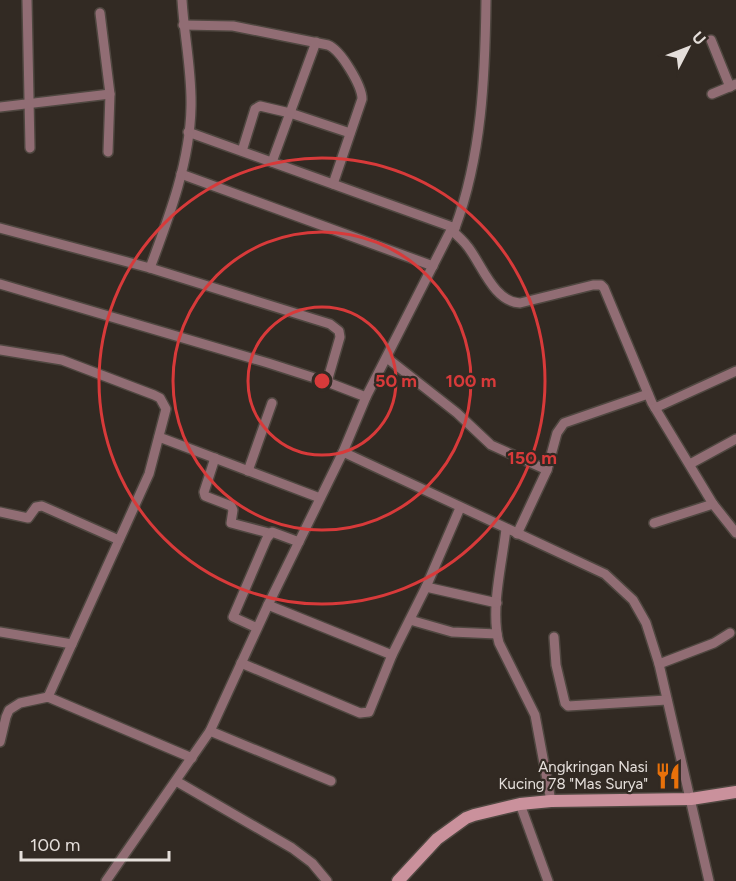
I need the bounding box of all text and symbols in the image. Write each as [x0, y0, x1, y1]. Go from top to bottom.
north arrow [658, 18, 718, 78]
text: U [688, 28, 710, 49]
text: 50 m [375, 370, 417, 392]
text: 100 m [446, 370, 496, 392]
centre of rings [312, 371, 332, 391]
text: 150 m [507, 447, 557, 469]
place label: Angkringan Nasi Kucing 78 "Mas Surya" [498, 758, 648, 793]
restaurant icon: Angkringan Nasi Kucing 78 "Mas Surya" [653, 761, 683, 791]
scale bar [21, 824, 170, 862]
text: 100 m [30, 834, 80, 856]

